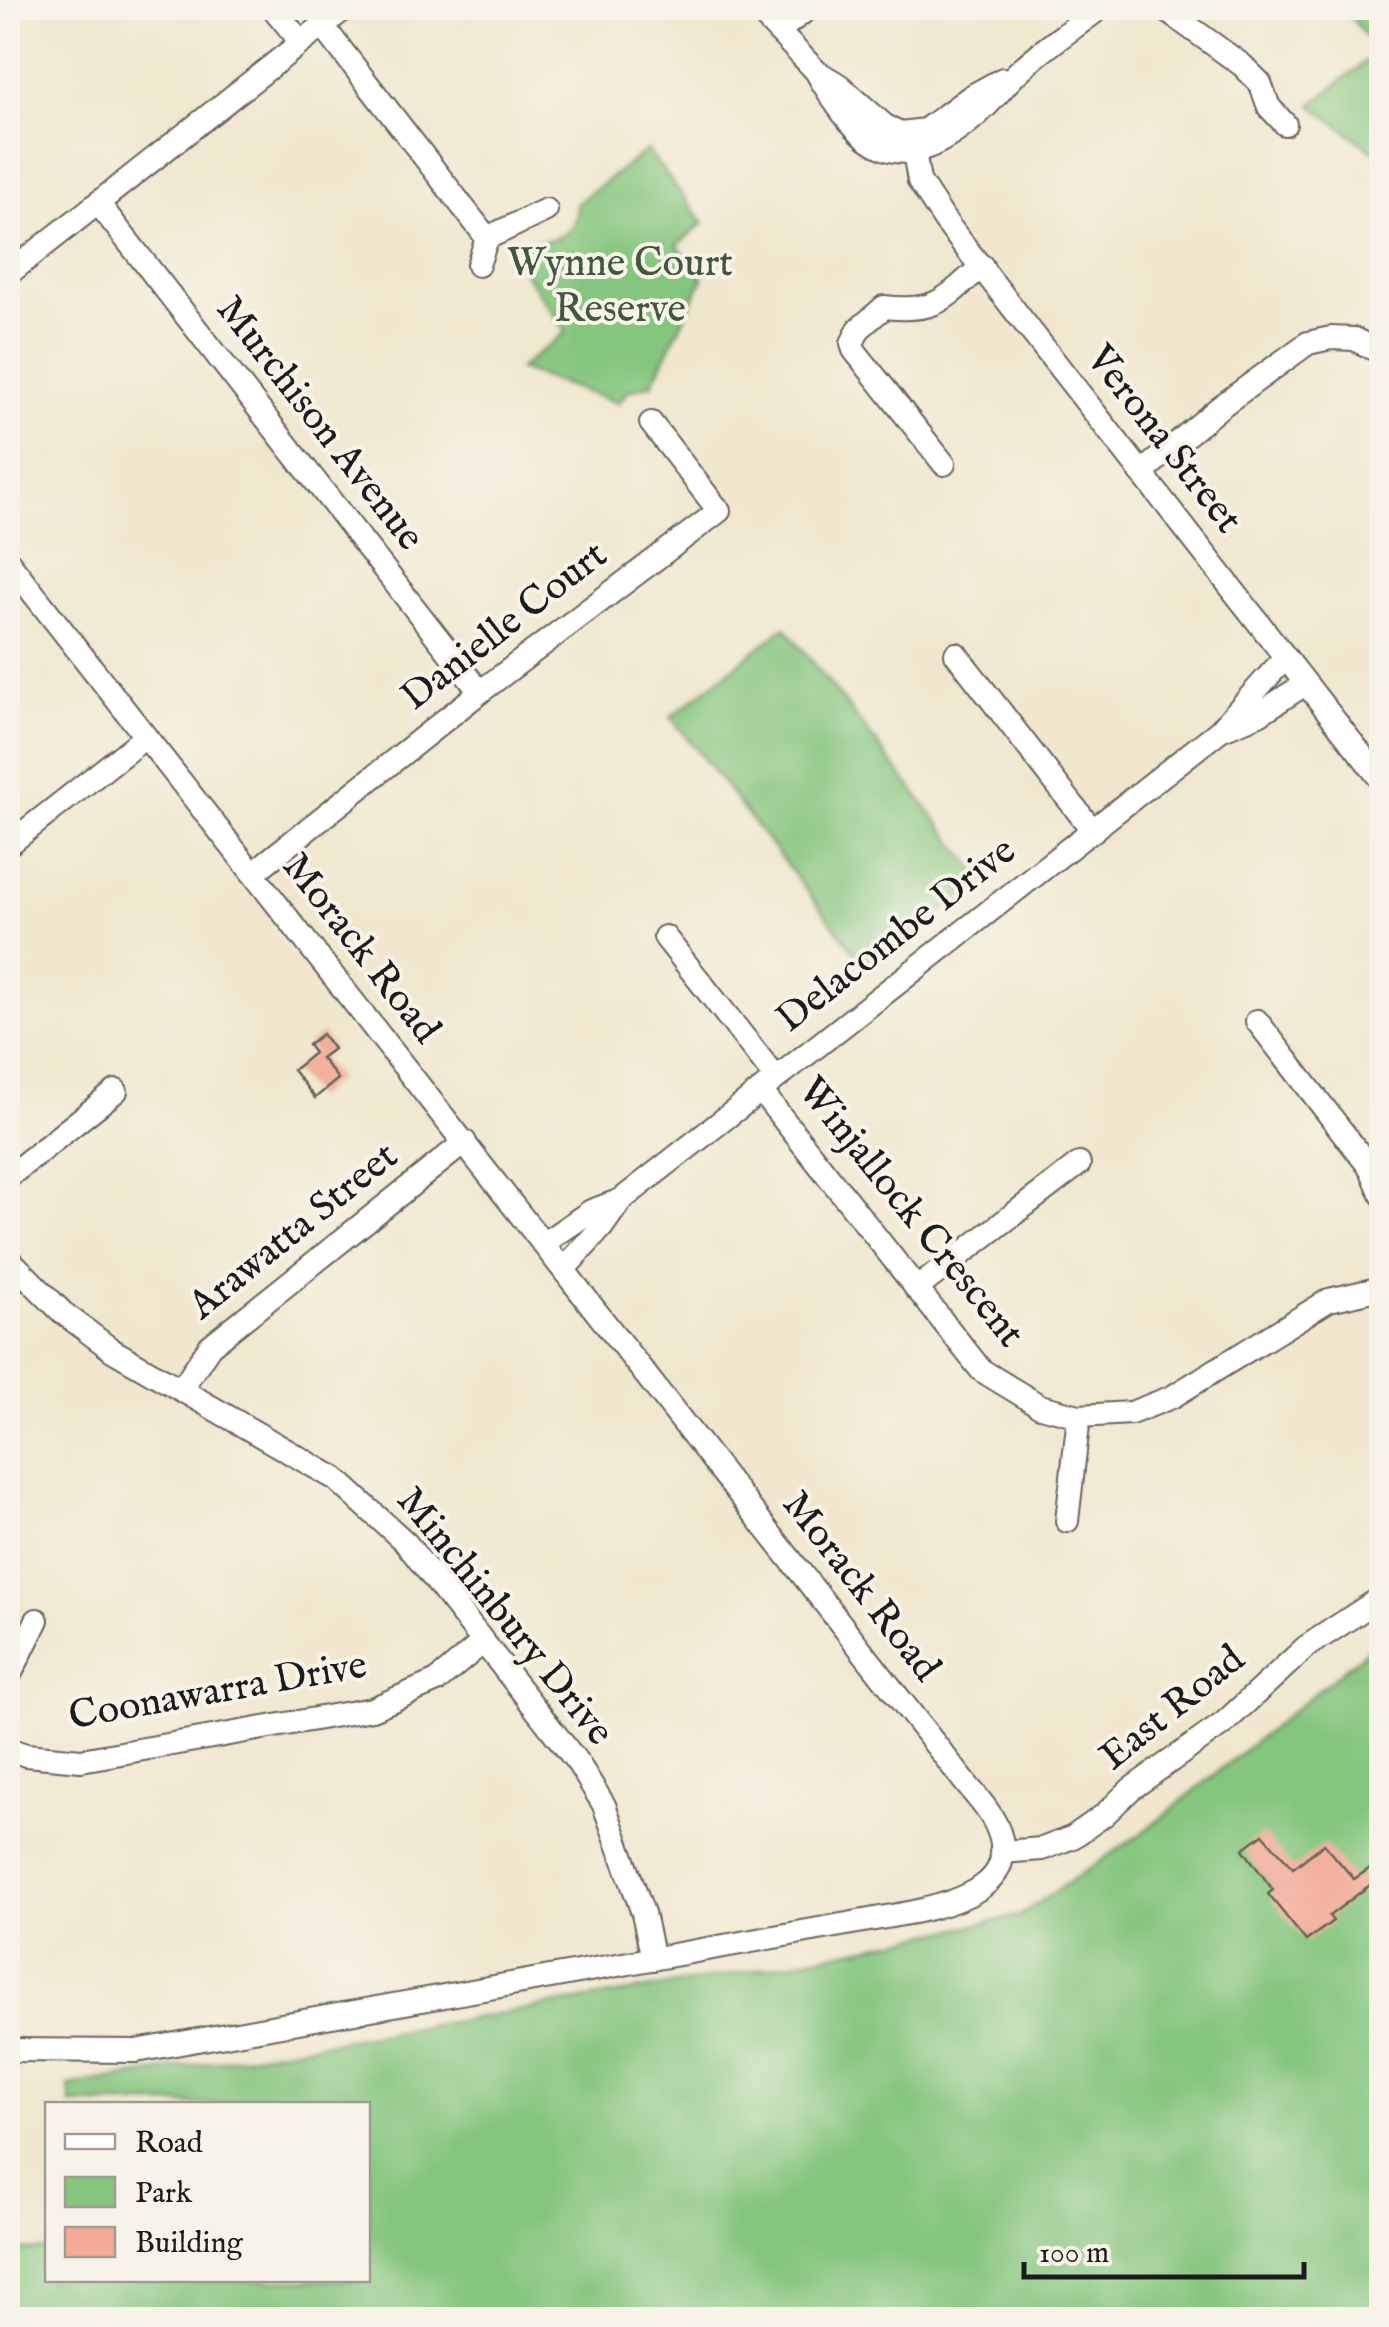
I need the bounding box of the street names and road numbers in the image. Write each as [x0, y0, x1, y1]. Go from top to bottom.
street label: Murchison Avenue [204, 286, 434, 562]
street label: Verona Street [1073, 335, 1252, 544]
street label: Danielle Court [392, 531, 618, 723]
street label: Delacombe Drive [767, 827, 1027, 1045]
street label: Morack Road [270, 843, 451, 1055]
street label: Winjallock Crescent [785, 1067, 1035, 1359]
street label: Arawatta Street [178, 1132, 409, 1333]
street label: Minchinbury Drive [384, 1477, 624, 1757]
street label: Morack Road [770, 1481, 951, 1693]
street label: East Road [1090, 1635, 1256, 1783]
street label: Coonawarra Drive [65, 1641, 371, 1743]

